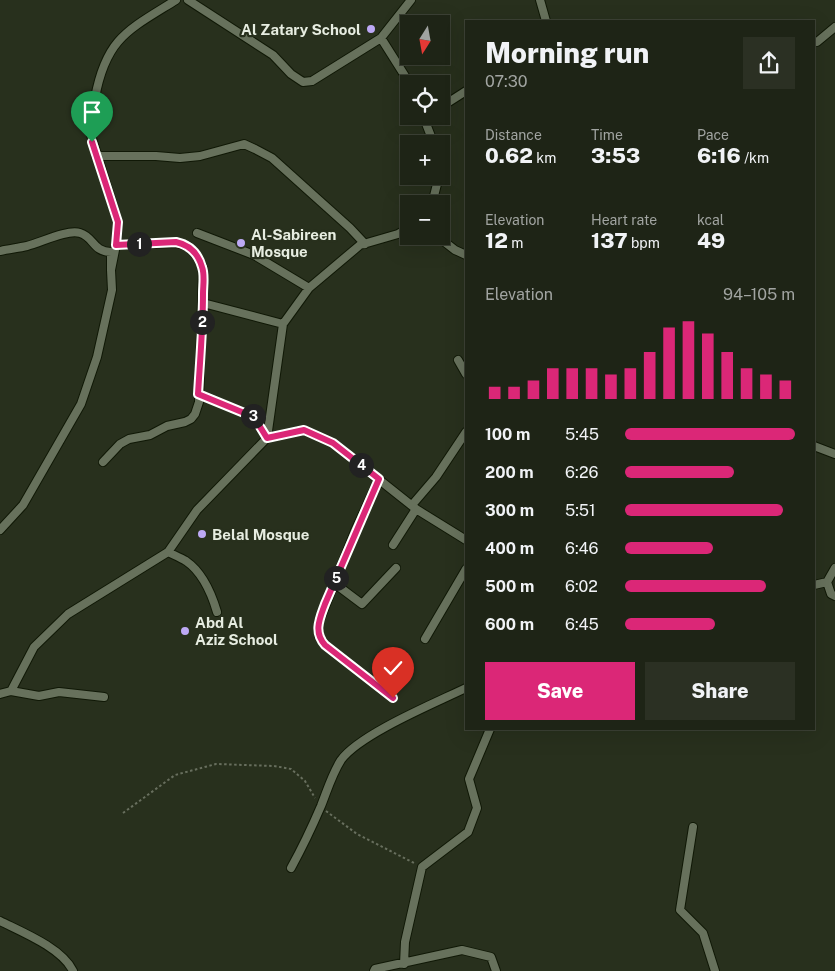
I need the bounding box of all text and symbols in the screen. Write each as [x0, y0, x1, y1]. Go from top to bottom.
north arrow [400, 15, 450, 65]
map controls [400, 15, 450, 245]
place label: Al Zatary School [241, 21, 361, 38]
marker: Al Zatary School [365, 23, 377, 35]
text: Morning run [485, 36, 649, 69]
button: share [743, 37, 795, 89]
text: 07:30 [485, 72, 527, 91]
button: locate [400, 75, 450, 125]
pin [71, 91, 113, 142]
icon: arrive [78, 98, 106, 126]
text: Distance [485, 127, 542, 143]
text: Time [591, 127, 623, 143]
text: Pace [697, 127, 729, 143]
button: + [400, 135, 450, 185]
text: 0.62 [485, 143, 533, 168]
text: 3:53 [591, 143, 640, 168]
text: 6:16 [697, 143, 741, 168]
text: km [533, 150, 556, 166]
text: /km [741, 150, 769, 166]
button: − [400, 195, 450, 245]
text: Elevation [485, 212, 544, 228]
text: Heart rate [591, 212, 657, 228]
text: kcal [697, 212, 724, 228]
place label: Al-Sabireen Mosque [251, 226, 337, 260]
text: 12 [485, 228, 508, 253]
text: 137 [591, 228, 628, 253]
text: 49 [697, 228, 725, 253]
pin: 1 [126, 232, 152, 256]
text: m [508, 235, 523, 251]
text: bpm [628, 235, 660, 251]
text: 1 [137, 236, 143, 252]
marker: Al-Sabireen Mosque [235, 237, 247, 249]
text: Elevation [485, 285, 553, 304]
text: 94–105 m [723, 285, 795, 304]
pin: 2 [190, 310, 214, 334]
text: 2 [198, 314, 207, 330]
pin: 3 [240, 404, 266, 428]
text: 3 [249, 408, 258, 424]
text: 100 m [485, 425, 530, 444]
text: 5:45 [565, 425, 599, 444]
pin: 4 [348, 452, 374, 478]
text: 4 [357, 457, 366, 473]
text: 200 m [485, 463, 534, 482]
text: 6:26 [565, 463, 598, 482]
text: 300 m [485, 501, 534, 520]
text: 5:51 [565, 501, 596, 520]
place label: Belal Mosque [212, 526, 309, 543]
marker: Belal Mosque [196, 528, 208, 540]
text: 400 m [485, 539, 534, 558]
text: 6:46 [565, 539, 598, 558]
pin: 5 [324, 566, 348, 590]
text: 5 [332, 570, 341, 586]
text: 500 m [485, 577, 534, 596]
text: 6:02 [565, 577, 598, 596]
place label: Abd Al Aziz School [195, 614, 278, 648]
text: 600 m [485, 615, 534, 634]
text: 6:45 [565, 615, 599, 634]
marker: Abd Al Aziz School [179, 625, 191, 637]
pin [372, 647, 414, 698]
icon: check [379, 654, 407, 682]
button: Save [485, 662, 635, 720]
button: Share [645, 662, 795, 720]

